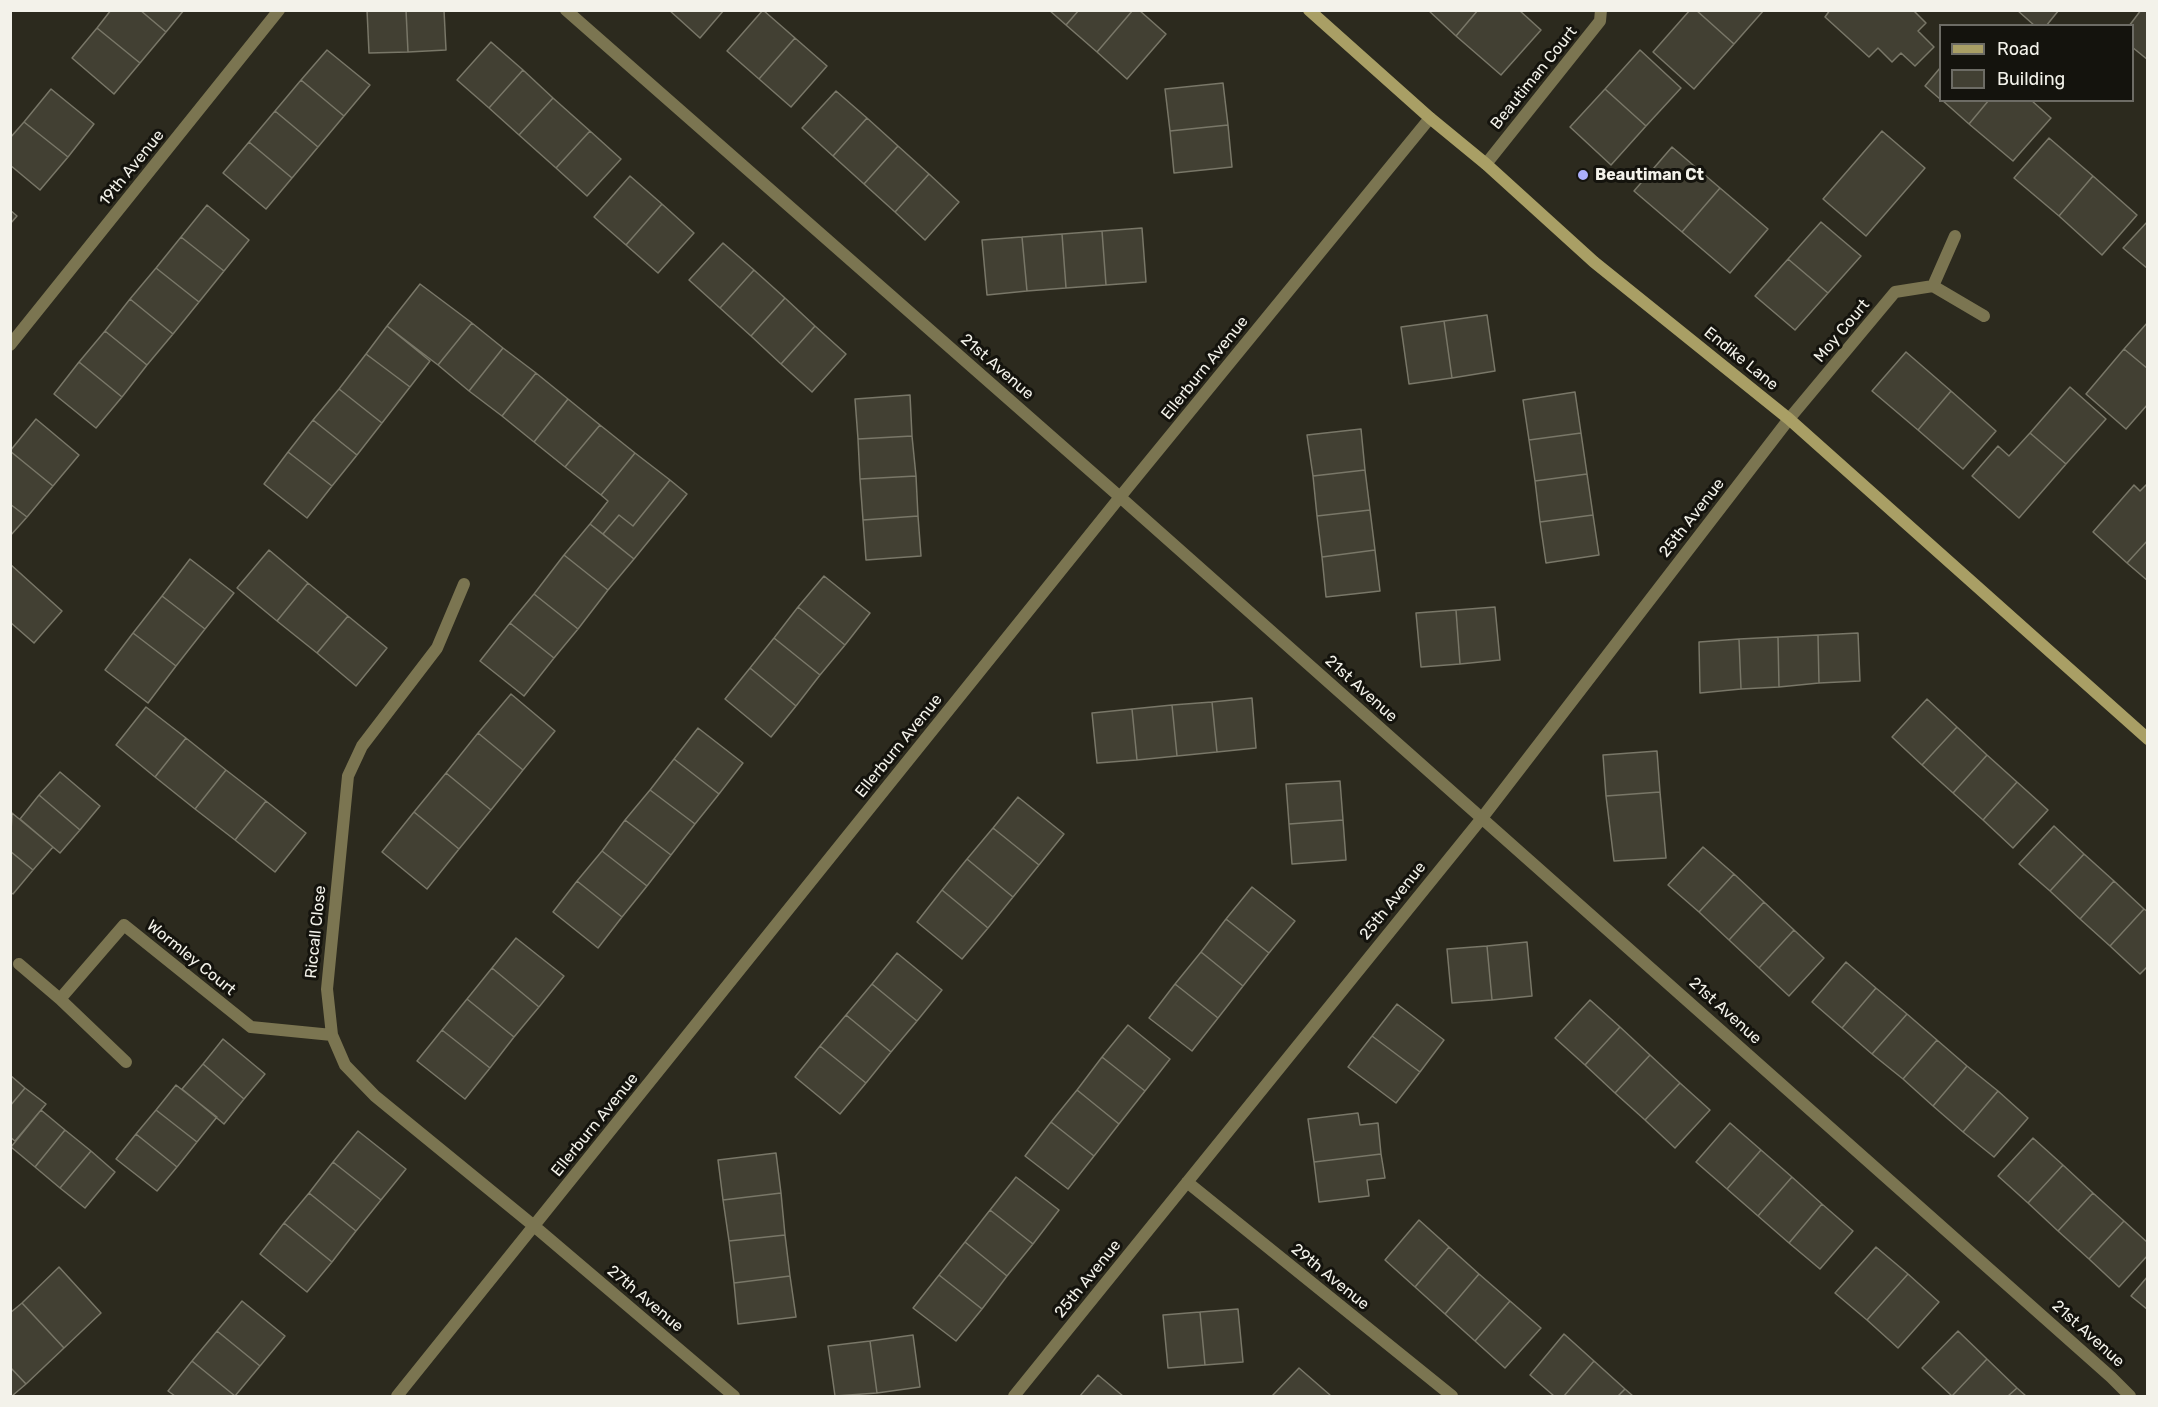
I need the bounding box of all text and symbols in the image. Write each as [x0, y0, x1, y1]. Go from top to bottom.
street label: Beautiman Court [1487, 23, 1581, 133]
legend [1939, 24, 2134, 102]
text: Road [1997, 38, 2040, 60]
text: Building [1997, 68, 2065, 90]
street label: 19th Avenue [95, 126, 169, 210]
place label: Beautiman Ct [1595, 165, 1704, 185]
marker: Beautiman Ct [1576, 168, 1590, 182]
street label: Moy Court [1810, 296, 1874, 366]
street label: Ellerburn Avenue [1157, 312, 1253, 424]
street label: Endike Lane [1700, 323, 1782, 395]
street label: 21st Avenue [957, 330, 1037, 404]
street label: 25th Avenue [1655, 475, 1729, 561]
street label: 21st Avenue [1321, 652, 1401, 726]
street label: Ellerburn Avenue [851, 690, 947, 802]
street label: 25th Avenue [1356, 858, 1430, 944]
street label: Riccall Close [302, 885, 330, 979]
street label: Wormley Court [143, 916, 239, 1000]
street label: 21st Avenue [1685, 974, 1765, 1048]
street label: Ellerburn Avenue [547, 1069, 643, 1181]
street label: 25th Avenue [1051, 1236, 1125, 1322]
street label: 29th Avenue [1287, 1240, 1373, 1314]
street label: 27th Avenue [603, 1262, 687, 1336]
street label: 21st Avenue [2048, 1297, 2128, 1371]

